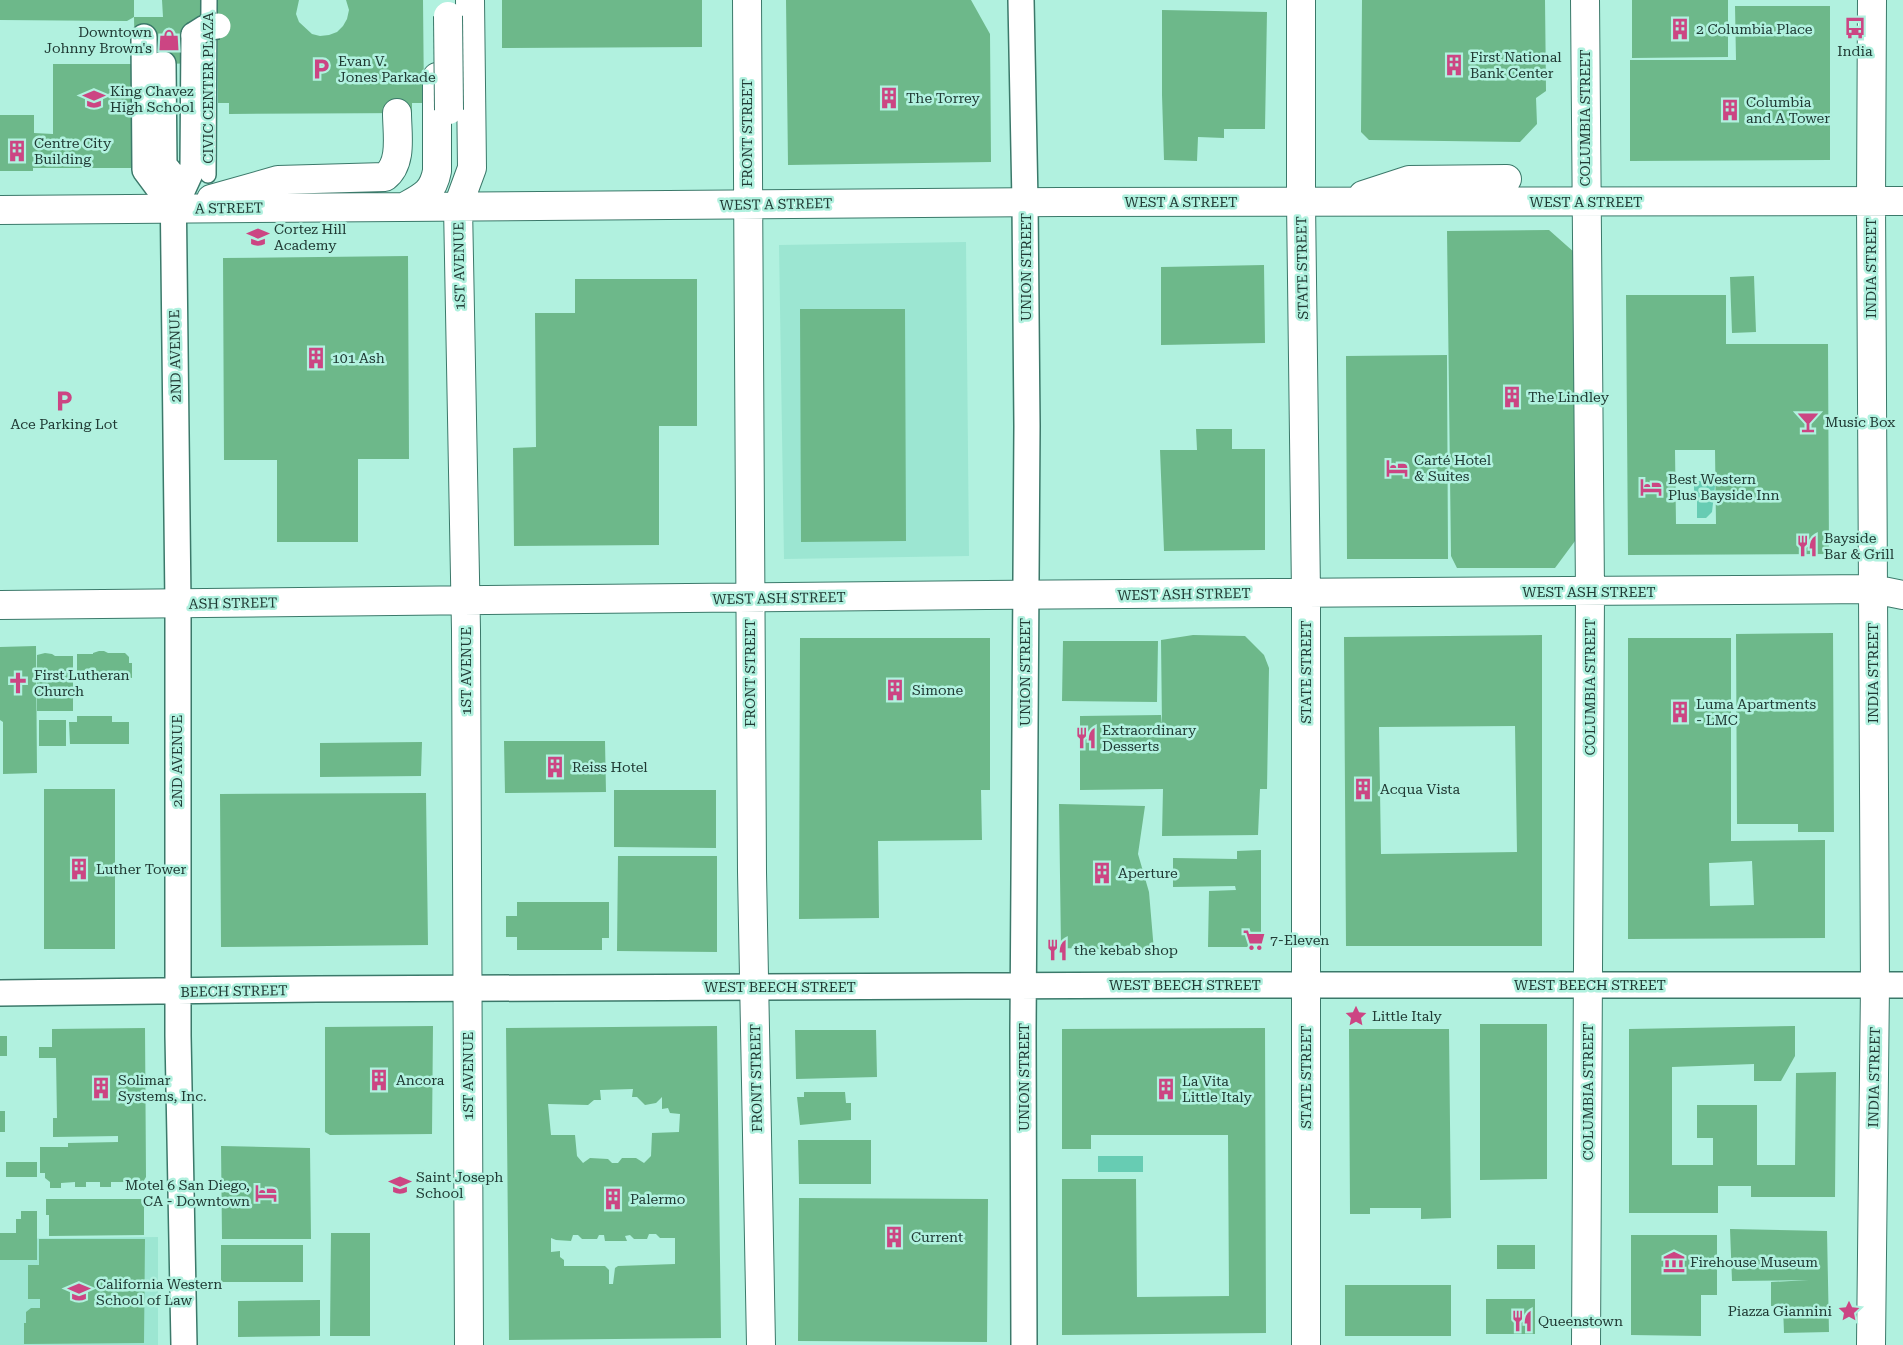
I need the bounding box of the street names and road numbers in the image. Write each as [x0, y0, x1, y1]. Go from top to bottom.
street label: CIVIC CENTER PLAZA [200, 12, 216, 164]
street label: COLUMBIA STREET [1577, 50, 1593, 186]
street label: FRONT STREET [739, 79, 755, 187]
street label: WEST A STREET [1125, 194, 1237, 210]
street label: WEST A STREET [1530, 194, 1642, 210]
street label: WEST A STREET [719, 195, 833, 213]
street label: A STREET [195, 199, 263, 217]
street label: UNION STREET [1018, 213, 1034, 321]
street label: STATE STREET [1293, 216, 1311, 320]
street label: INDIA STREET [1863, 218, 1879, 318]
street label: 1ST AVENUE [450, 222, 468, 310]
street label: 2ND AVENUE [166, 310, 184, 402]
street label: WEST ASH STREET [1522, 584, 1656, 600]
street label: WEST ASH STREET [1117, 585, 1251, 603]
street label: WEST ASH STREET [712, 589, 846, 607]
street label: ASH STREET [188, 594, 278, 612]
street label: UNION STREET [1017, 618, 1033, 726]
street label: FRONT STREET [742, 619, 758, 727]
street label: COLUMBIA STREET [1582, 619, 1598, 755]
street label: STATE STREET [1298, 620, 1314, 724]
street label: INDIA STREET [1865, 623, 1881, 723]
street label: 1ST AVENUE [458, 627, 474, 715]
street label: 2ND AVENUE [169, 715, 185, 807]
street label: WEST BEECH STREET [1109, 977, 1261, 993]
street label: WEST BEECH STREET [1514, 977, 1666, 993]
street label: WEST BEECH STREET [704, 979, 856, 995]
street label: BEECH STREET [180, 982, 288, 1000]
street label: UNION STREET [1016, 1023, 1032, 1131]
street label: FRONT STREET [747, 1024, 765, 1132]
street label: COLUMBIA STREET [1580, 1024, 1596, 1160]
street label: STATE STREET [1298, 1025, 1314, 1129]
street label: INDIA STREET [1865, 1027, 1883, 1127]
street label: 1ST AVENUE [460, 1032, 476, 1120]

